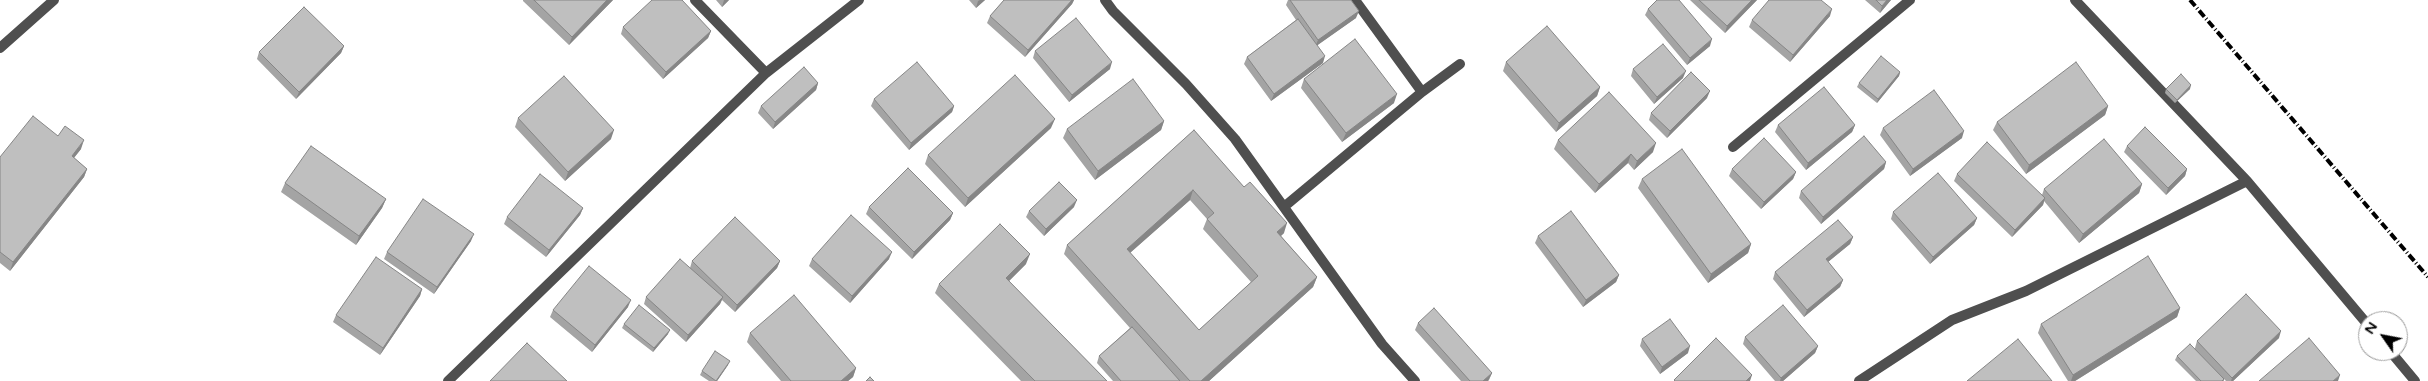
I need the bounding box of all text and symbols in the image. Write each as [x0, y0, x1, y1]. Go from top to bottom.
north arrow [2358, 311, 2408, 361]
text: N [2361, 319, 2381, 337]

